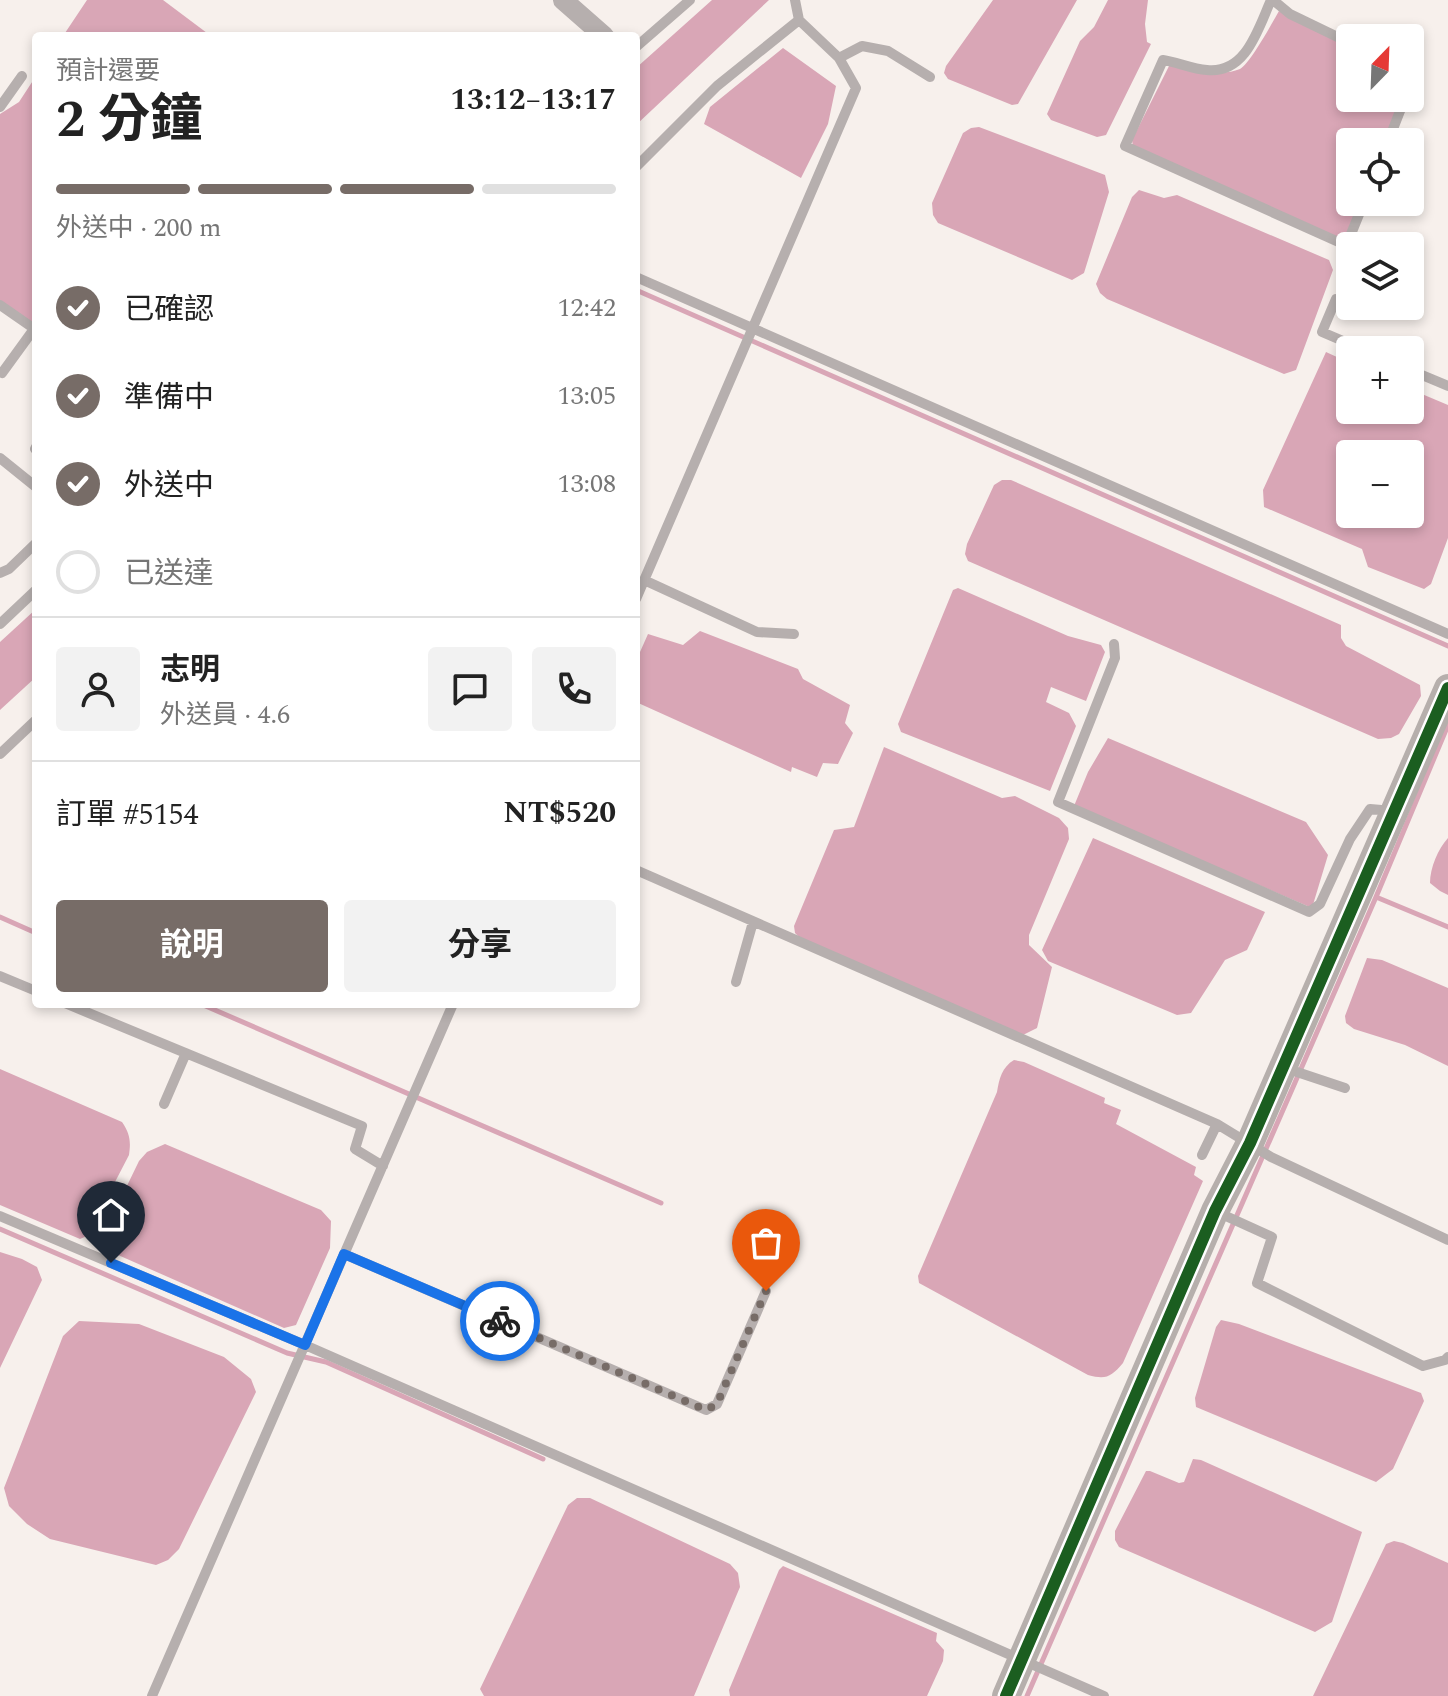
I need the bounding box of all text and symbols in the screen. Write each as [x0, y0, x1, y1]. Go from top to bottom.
north arrow [1336, 24, 1424, 112]
map controls [1336, 24, 1424, 528]
text: 預計還要 [56, 51, 160, 91]
text: 13:12–13:17 [450, 77, 616, 123]
text: 2 分鐘 [56, 81, 202, 160]
button: locate [1336, 128, 1424, 216]
text: 外送中 · 200 m [56, 208, 221, 248]
button: layers [1336, 232, 1424, 320]
icon: check [56, 286, 100, 330]
text: 已確認 [124, 287, 214, 333]
text: 12:42 [557, 288, 616, 328]
button: + [1336, 336, 1424, 424]
icon: check [56, 374, 100, 418]
text: 準備中 [124, 375, 214, 421]
text: 13:05 [557, 376, 616, 416]
button: − [1336, 440, 1424, 528]
icon: check [56, 462, 100, 506]
text: 外送中 [124, 463, 214, 509]
text: 13:08 [557, 464, 616, 504]
text: 已送達 [124, 551, 214, 597]
button: person [56, 647, 140, 731]
text: 志明 [160, 647, 220, 693]
button: chat [428, 647, 512, 731]
button: phone [532, 647, 616, 731]
text: 外送員 · 4.6 [160, 695, 290, 735]
text: NT$520 [503, 790, 616, 836]
text: 訂單 #5154 [56, 792, 199, 838]
button: 說明 [56, 900, 328, 992]
button: 分享 [344, 900, 616, 992]
pin [77, 1181, 145, 1263]
icon: home [89, 1193, 133, 1237]
pin [732, 1209, 800, 1291]
icon: bag [744, 1221, 788, 1265]
courier [460, 1281, 540, 1361]
icon: bike [478, 1299, 522, 1343]

